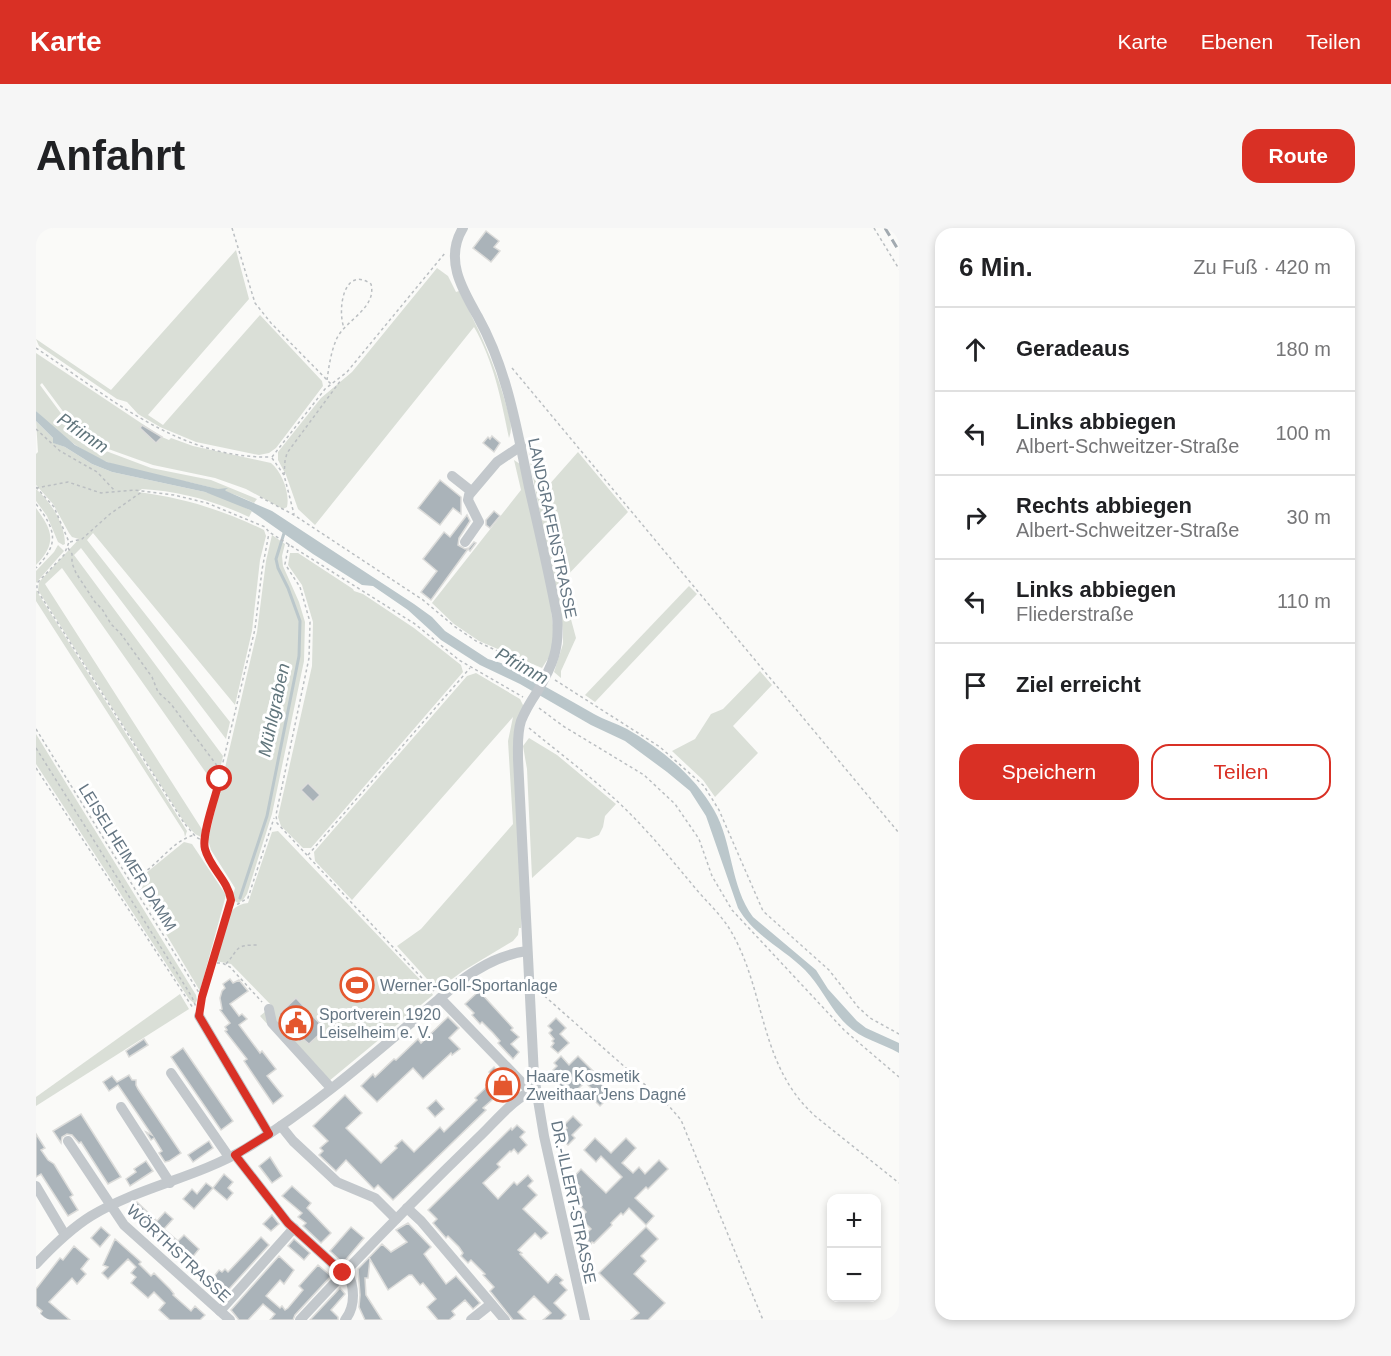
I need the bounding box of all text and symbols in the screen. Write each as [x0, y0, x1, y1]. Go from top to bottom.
text: Karte [30, 26, 102, 57]
text: Karte [1118, 30, 1168, 53]
text: Ebenen [1201, 30, 1273, 53]
text: Teilen [1306, 30, 1361, 53]
button: Route [1242, 129, 1355, 183]
text: Anfahrt [36, 132, 185, 179]
text: 6 Min. [959, 252, 1033, 282]
text: Zu Fuß · 420 m [1193, 256, 1331, 278]
icon: ahead [959, 333, 992, 366]
text: Geradeaus [1016, 336, 1130, 361]
text: 180 m [1275, 338, 1331, 360]
water label: Pfrimm [54, 409, 112, 457]
text: Links abbiegen [1016, 409, 1176, 434]
icon: left [959, 417, 992, 450]
text: 100 m [1275, 422, 1331, 444]
text: Albert-Schweitzer-Straße [1016, 435, 1239, 457]
street label: LANDGRAFENSTRASSE [525, 436, 580, 620]
text: Rechts abbiegen [1016, 493, 1192, 518]
icon: right [959, 501, 992, 534]
text: 30 m [1287, 506, 1331, 528]
text: Albert-Schweitzer-Straße [1016, 519, 1239, 541]
text: Links abbiegen [1016, 577, 1176, 602]
icon: left [959, 585, 992, 618]
text: 110 m [1277, 590, 1331, 612]
text: Fliederstraße [1016, 603, 1134, 625]
water label: Pfrimm [492, 643, 552, 689]
water label: Mühlgraben [254, 661, 294, 759]
icon: arrive [959, 669, 992, 702]
text: Ziel erreicht [1016, 672, 1141, 697]
button: Speichern [959, 744, 1139, 800]
button: Teilen [1151, 744, 1331, 800]
route start [206, 765, 232, 791]
street label: LEISELHEIMER DAMM [75, 781, 180, 934]
sports icon: Werner-Goll-Sportanlage [339, 967, 375, 1003]
place label: Werner-Goll-Sportanlage [380, 977, 558, 994]
public building icon: Sportverein 1920 Leiselheim e. V. [278, 1005, 314, 1041]
place label: Sportverein 1920 Leiselheim e. V. [319, 1006, 441, 1041]
shop icon: Haare Kosmetik Zweithaar Jens Dagné [485, 1067, 521, 1103]
place label: Haare Kosmetik Zweithaar Jens Dagné [526, 1068, 686, 1103]
street label: DR.-ILLERT-STRASSE [548, 1119, 599, 1285]
map controls [827, 1194, 881, 1302]
button: + [827, 1194, 881, 1248]
street label: WÖRTHSTRASSE [124, 1201, 234, 1306]
button: − [827, 1248, 881, 1302]
route end [329, 1259, 355, 1285]

